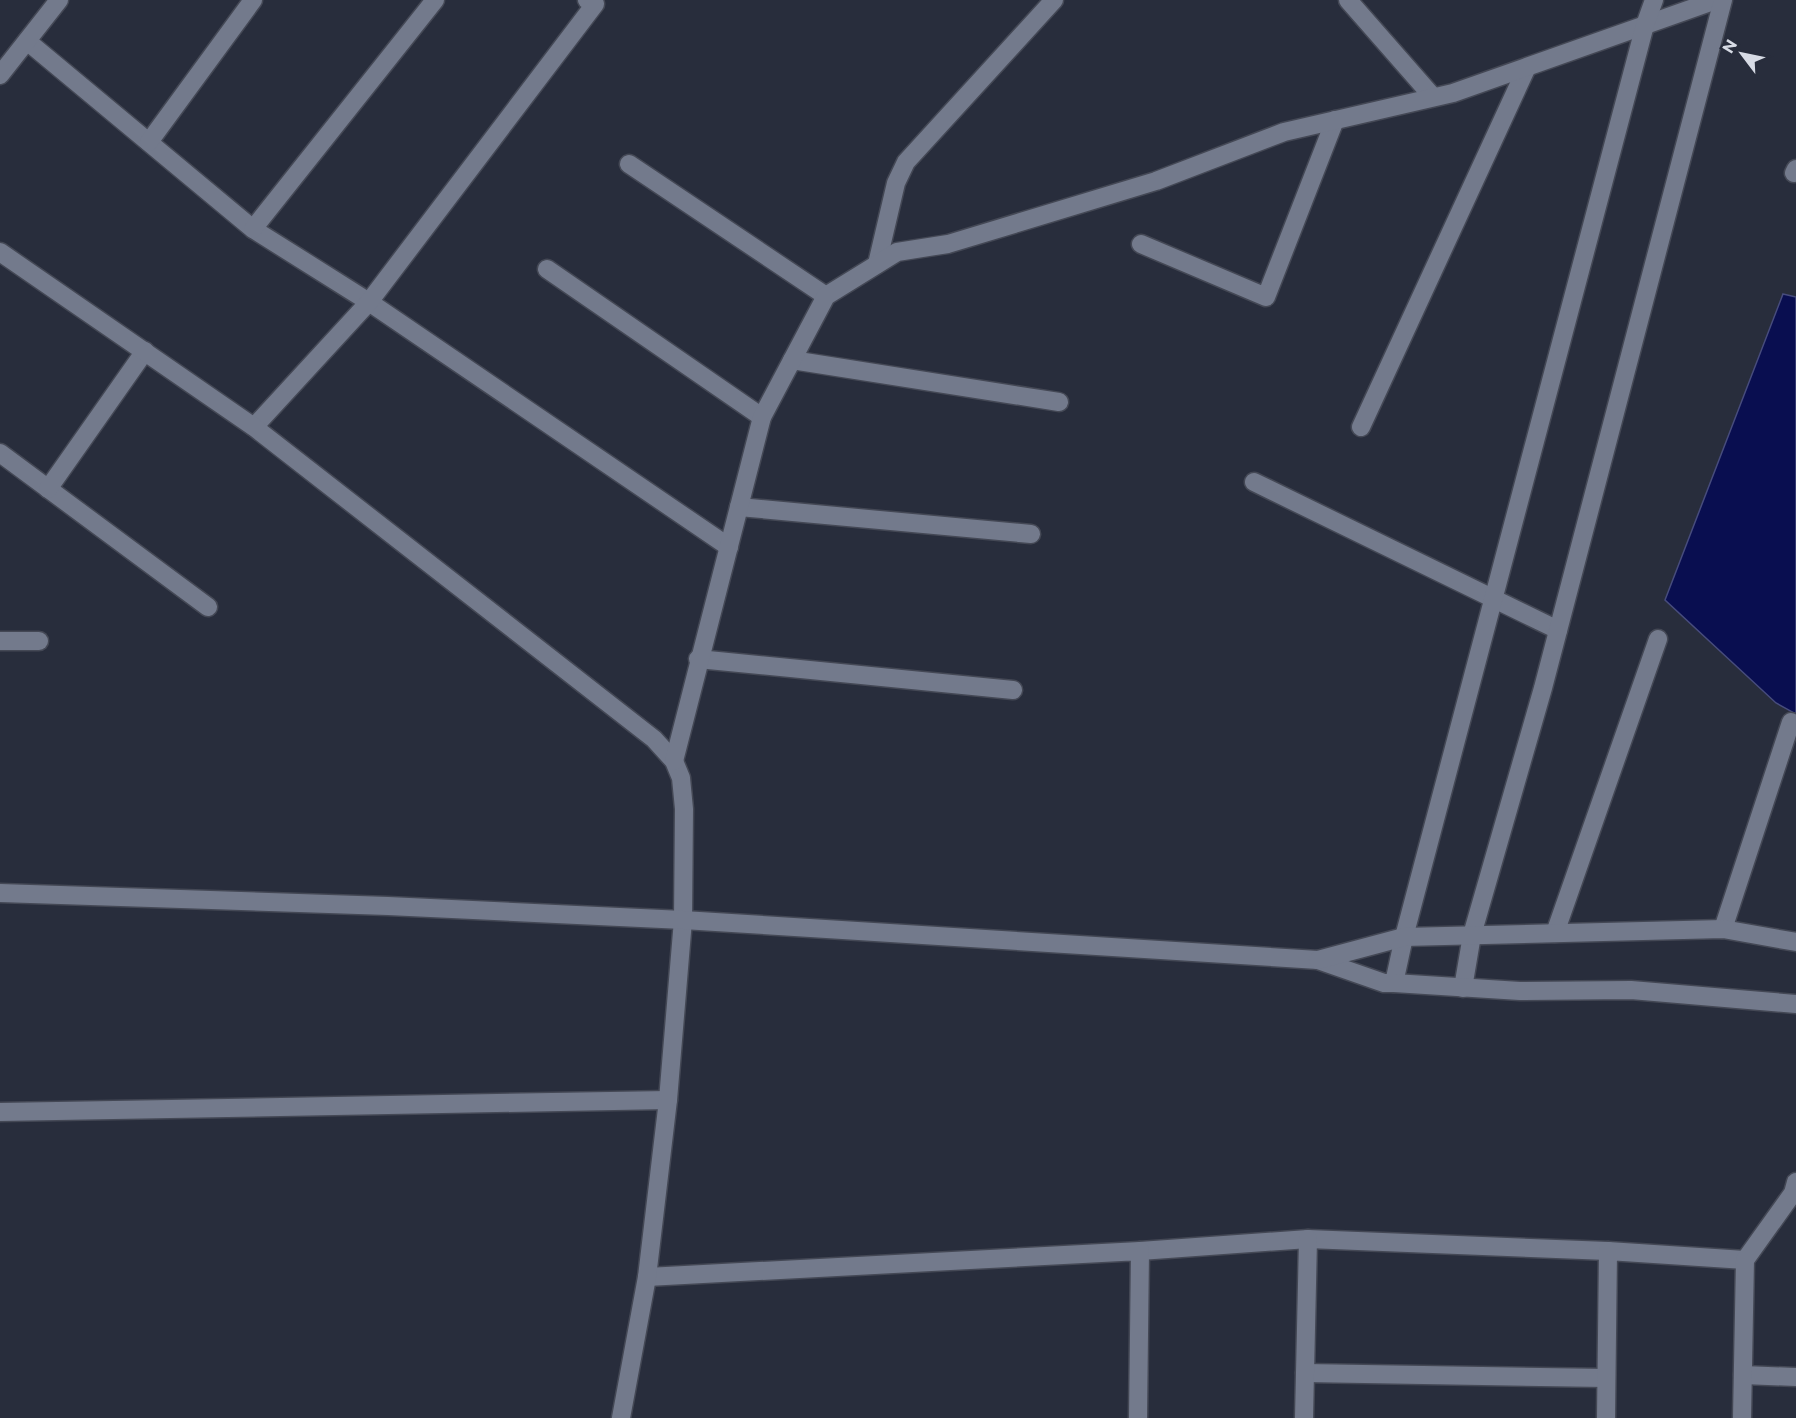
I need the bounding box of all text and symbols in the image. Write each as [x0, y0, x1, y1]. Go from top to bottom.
north arrow [1712, 24, 1772, 84]
text: N [1718, 36, 1741, 57]

